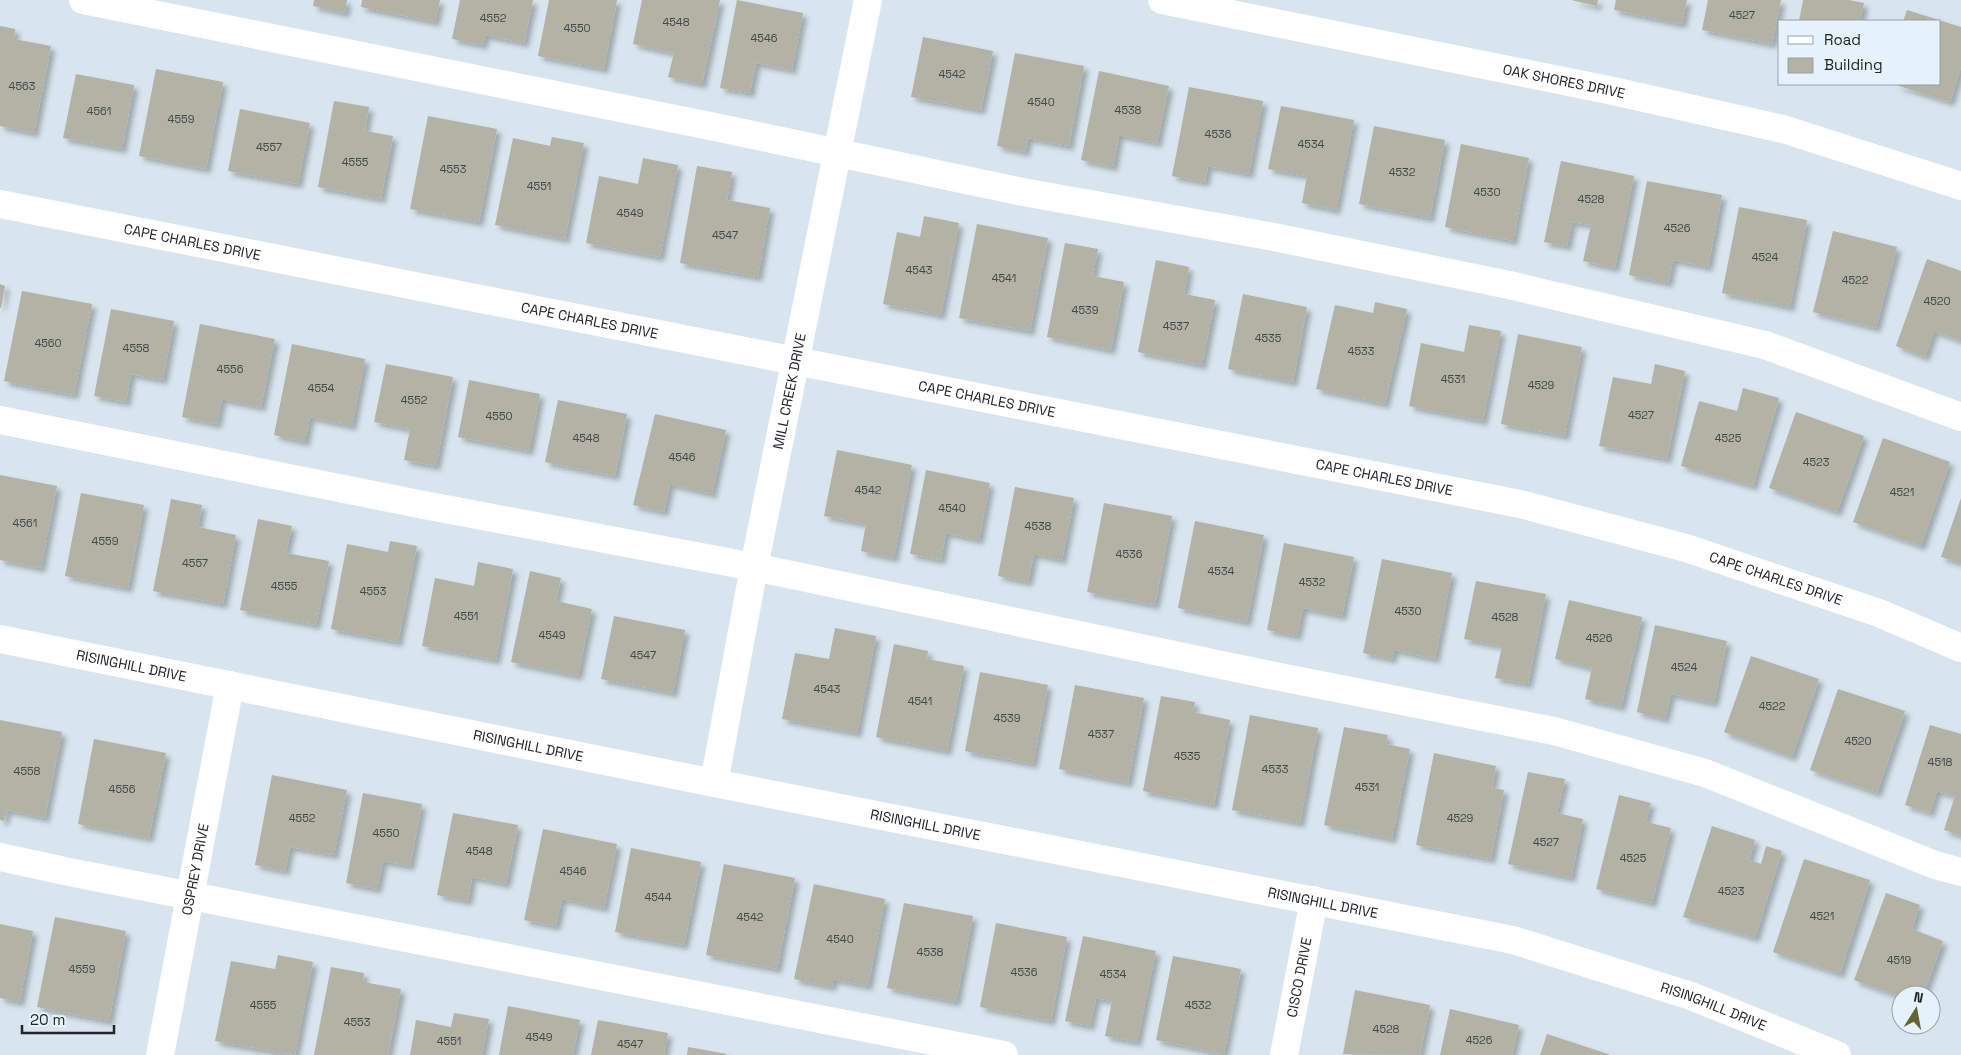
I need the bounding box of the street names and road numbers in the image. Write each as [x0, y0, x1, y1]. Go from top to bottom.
street label: OAK SHORES DRIVE [1501, 60, 1627, 102]
street label: CAPE CHARLES DRIVE [122, 220, 263, 264]
street label: CAPE CHARLES DRIVE [520, 298, 660, 343]
street label: MILL CREEK DRIVE [769, 331, 810, 451]
street label: CAPE CHARLES DRIVE [917, 376, 1057, 421]
street label: CAPE CHARLES DRIVE [1314, 455, 1455, 500]
street label: CAPE CHARLES DRIVE [1707, 548, 1845, 609]
street label: RISINGHILL DRIVE [75, 646, 188, 685]
street label: RISINGHILL DRIVE [472, 726, 585, 765]
street label: RISINGHILL DRIVE [869, 805, 982, 844]
street label: OSPREY DRIVE [178, 822, 213, 917]
street label: RISINGHILL DRIVE [1266, 883, 1380, 922]
street label: CISCO DRIVE [1282, 936, 1316, 1019]
street label: RISINGHILL DRIVE [1658, 978, 1769, 1035]

